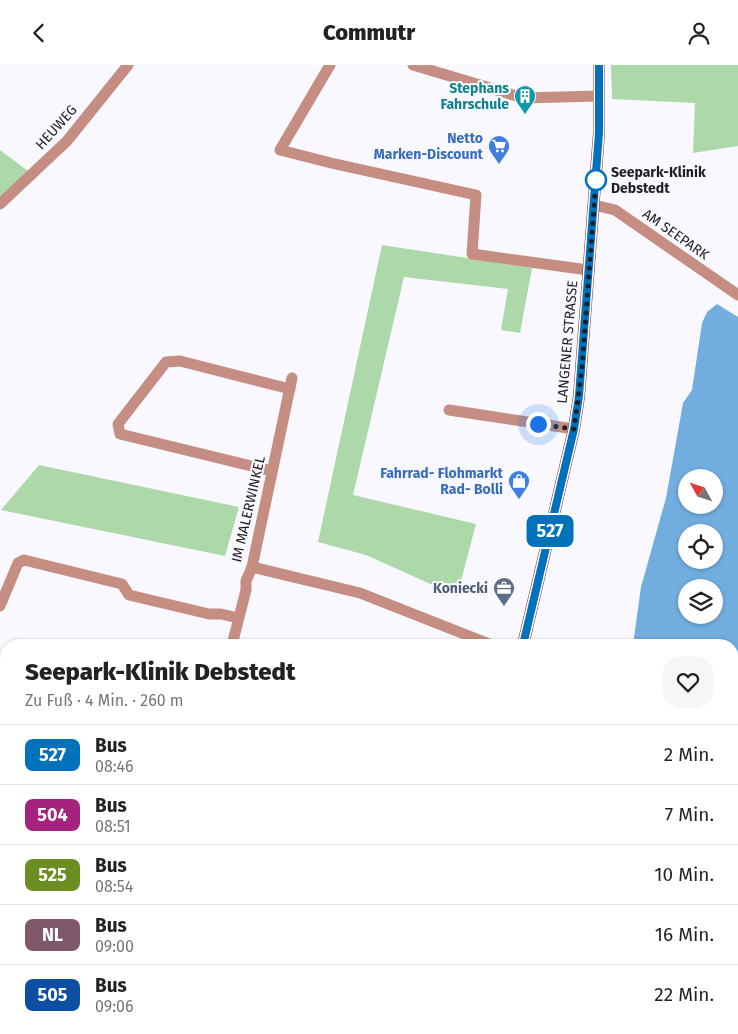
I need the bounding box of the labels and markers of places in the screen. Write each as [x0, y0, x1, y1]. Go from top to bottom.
place label: Stephans Fahrschule [440, 80, 509, 113]
building icon: Stephans Fahrschule [513, 84, 537, 115]
place label: Netto Marken-Discount [374, 130, 484, 163]
supermarket icon: Netto Marken-Discount [487, 134, 511, 165]
place label: Seepark-Klinik Debstedt [611, 164, 706, 197]
marker: Seepark-Klinik Debstedt [585, 169, 607, 191]
place label: Fahrrad- Flohmarkt Rad- Bolli [380, 465, 504, 498]
shop icon: Fahrrad- Flohmarkt Rad- Bolli [507, 469, 531, 500]
office icon: Koniecki [492, 576, 516, 607]
place label: Koniecki [433, 580, 488, 597]

